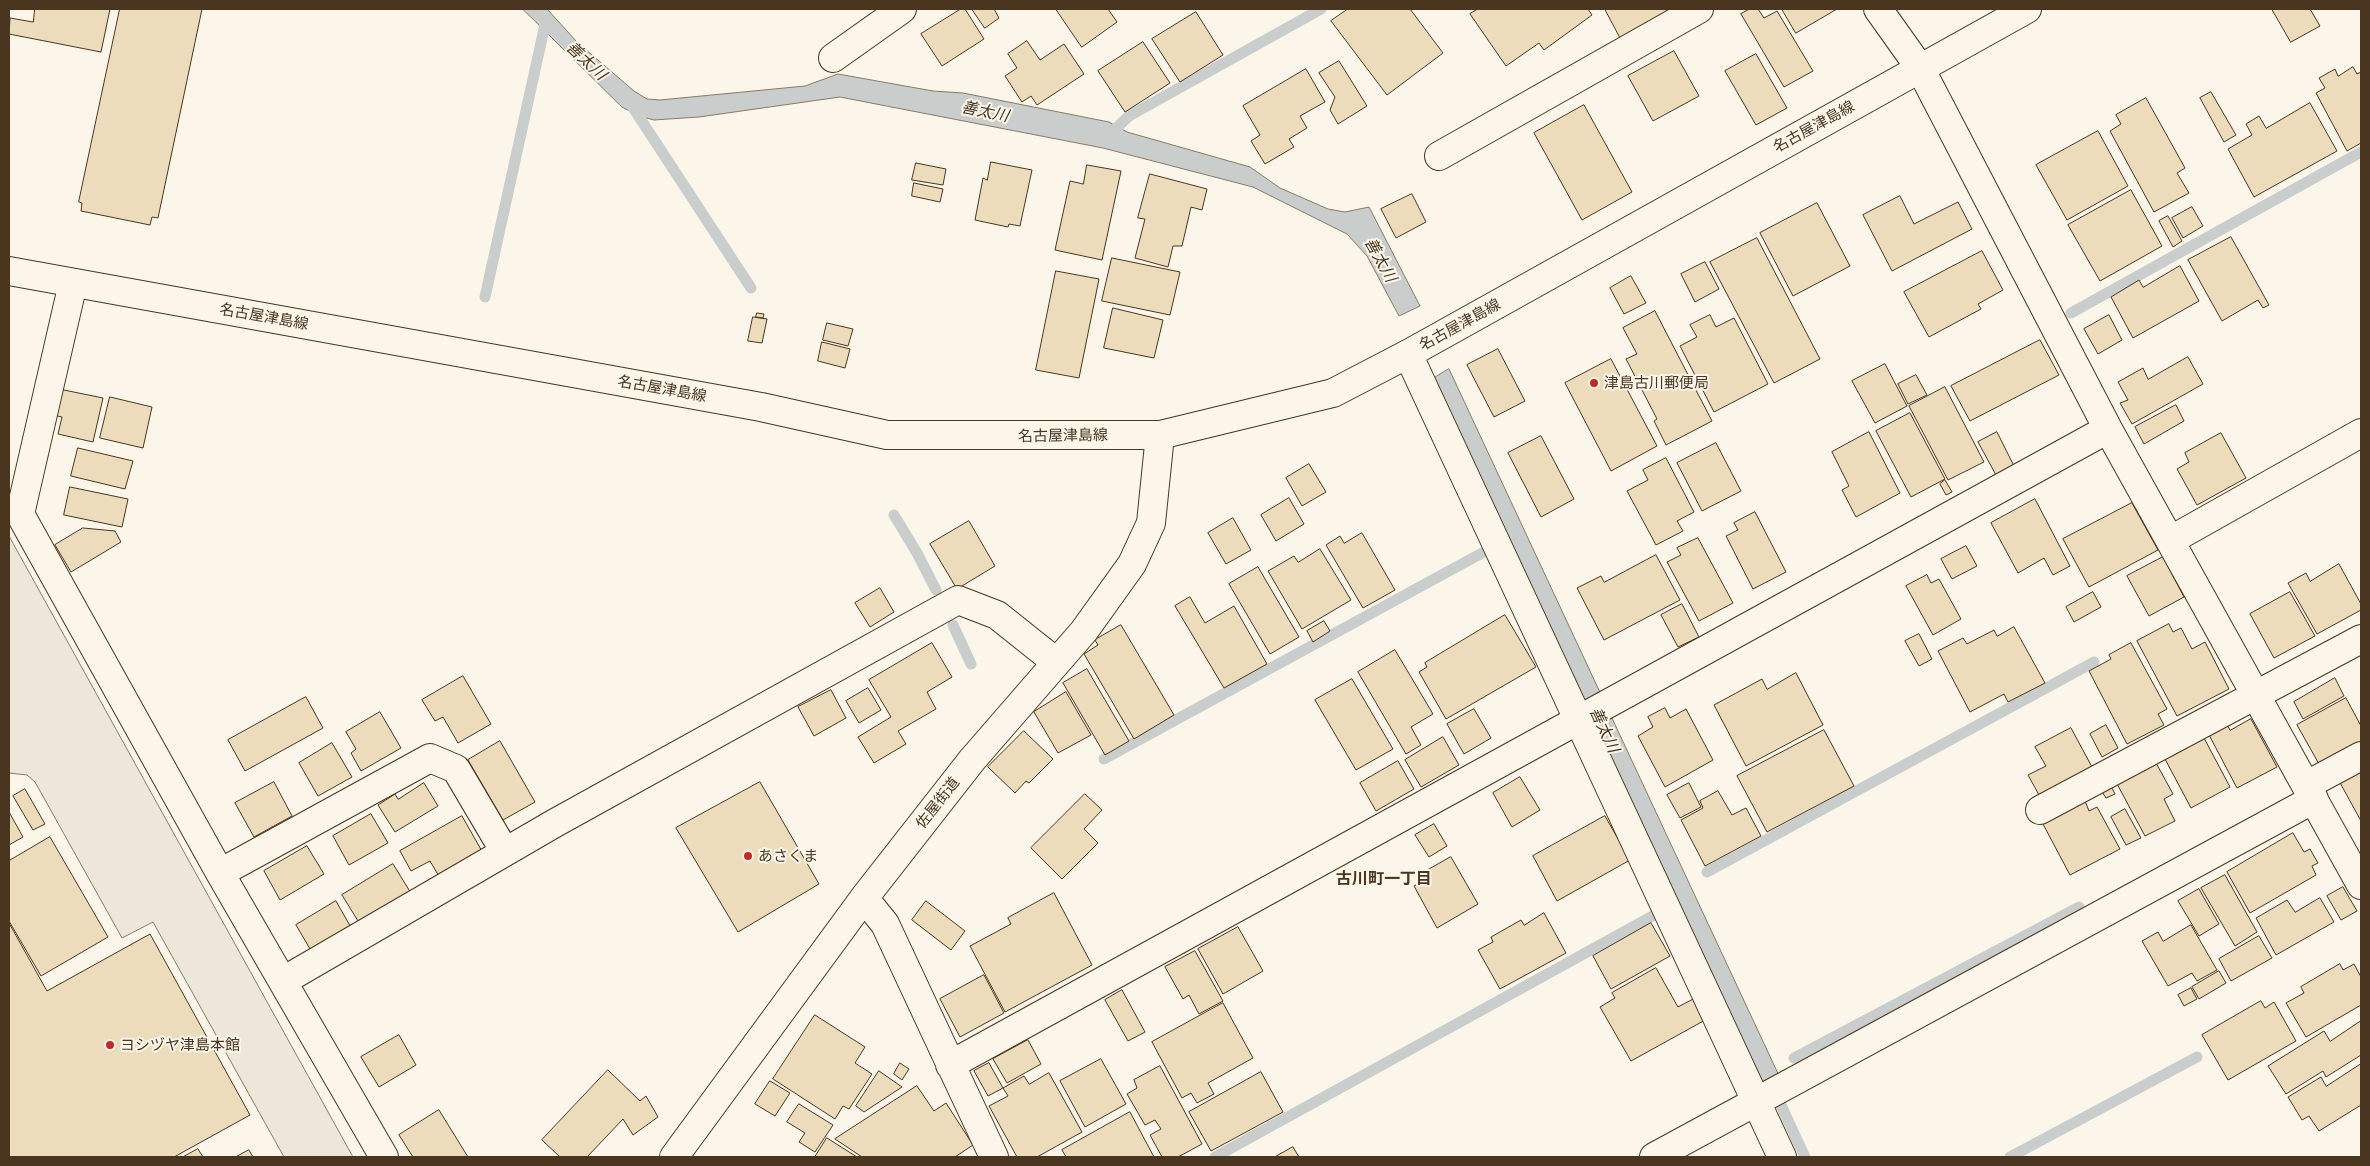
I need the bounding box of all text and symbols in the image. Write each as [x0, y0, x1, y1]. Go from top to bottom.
water label: 善太川 [562, 38, 610, 84]
street label: 名古屋津島線 [1770, 97, 1858, 157]
water label: 善太川 [960, 98, 1010, 126]
water label: 善太川 [1360, 234, 1400, 286]
street label: 名古屋津島線 [1416, 295, 1504, 355]
street label: 名古屋津島線 [218, 300, 310, 334]
street label: 名古屋津島線 [616, 372, 708, 406]
place label: 津島古川郵便局 [1604, 374, 1709, 392]
marker: 津島古川郵便局 [1588, 377, 1600, 389]
street label: 名古屋津島線 [1018, 426, 1108, 446]
water label: 善太川 [1585, 704, 1623, 756]
street label: 佐屋街道 [912, 774, 964, 832]
place label: あさくま [758, 847, 818, 865]
marker: あさくま [742, 850, 754, 862]
district label: 古川町一丁目 [1336, 869, 1432, 889]
place label: ヨシヅヤ津島本館 [120, 1036, 240, 1054]
marker: ヨシヅヤ津島本館 [104, 1039, 116, 1051]

